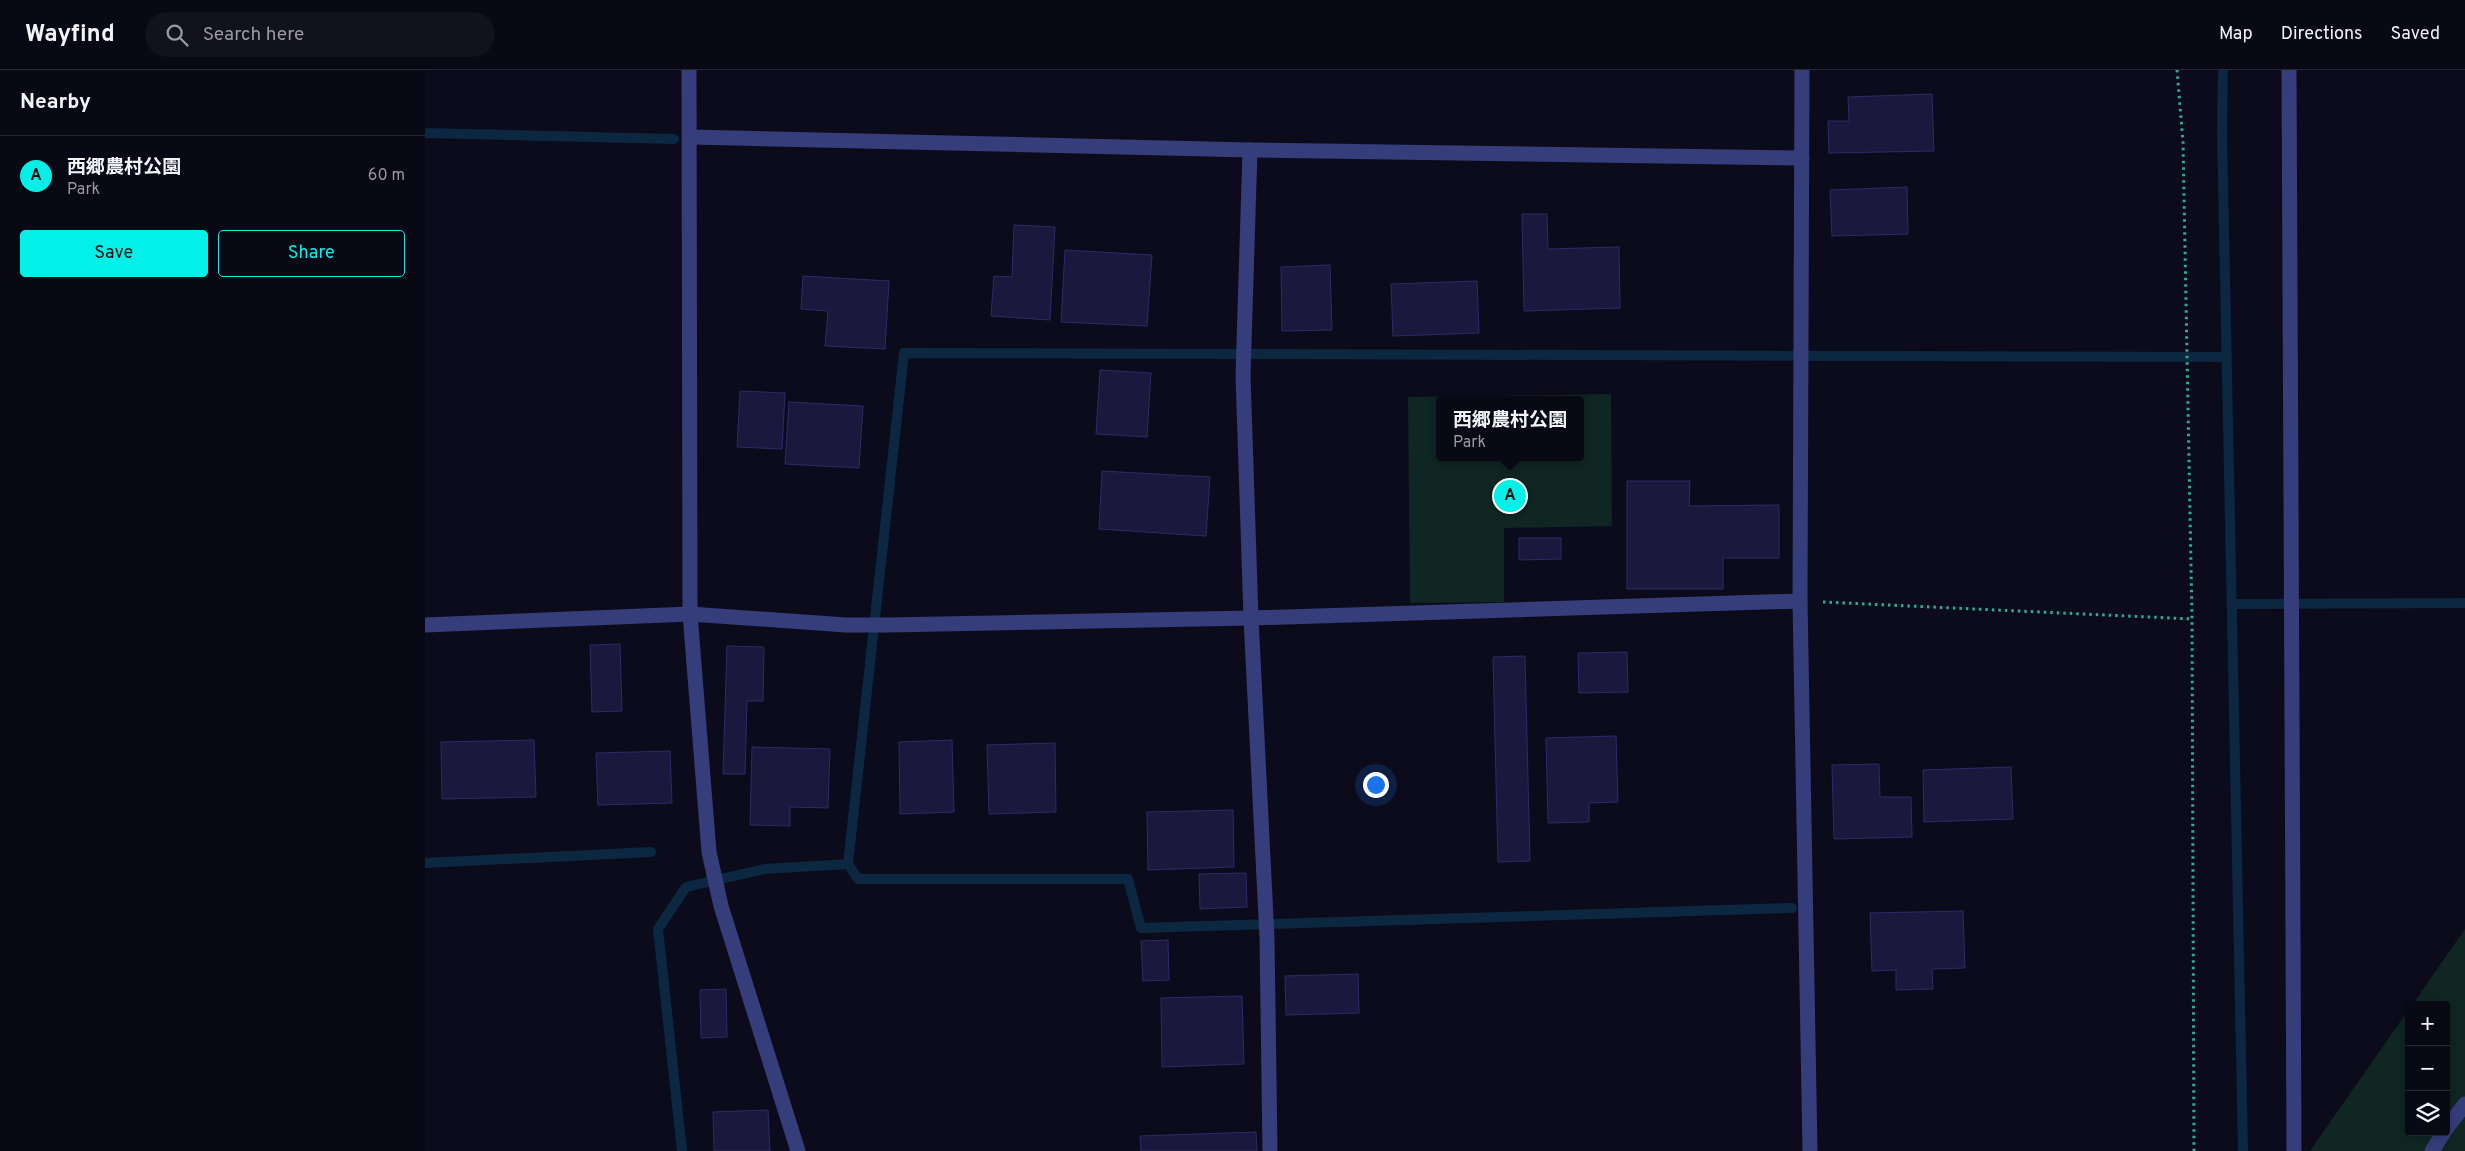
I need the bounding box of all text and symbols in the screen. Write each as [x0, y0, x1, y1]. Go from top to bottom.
search box [145, 12, 495, 57]
text: Wayfind [25, 20, 115, 50]
icon: search [163, 21, 191, 49]
text: Search here [203, 23, 304, 47]
text: Map [2219, 23, 2253, 46]
text: Directions [2281, 23, 2363, 46]
text: Saved [2391, 23, 2440, 46]
text: Nearby [20, 89, 91, 116]
text: 西郷農村公園 [67, 156, 181, 180]
text: A [30, 166, 42, 186]
text: 60 m [368, 166, 405, 186]
text: Park [67, 180, 100, 200]
button: Save [20, 230, 208, 277]
button: Share [218, 230, 405, 277]
popup [1436, 396, 1584, 461]
text: 西郷農村公園 [1453, 409, 1567, 433]
text: Park [1453, 433, 1486, 453]
pin: A [1494, 477, 1526, 515]
your location [1363, 772, 1389, 798]
map controls [2405, 1001, 2450, 1136]
button: + [2405, 1001, 2450, 1046]
button: − [2405, 1046, 2450, 1091]
button: layers [2405, 1091, 2450, 1136]

